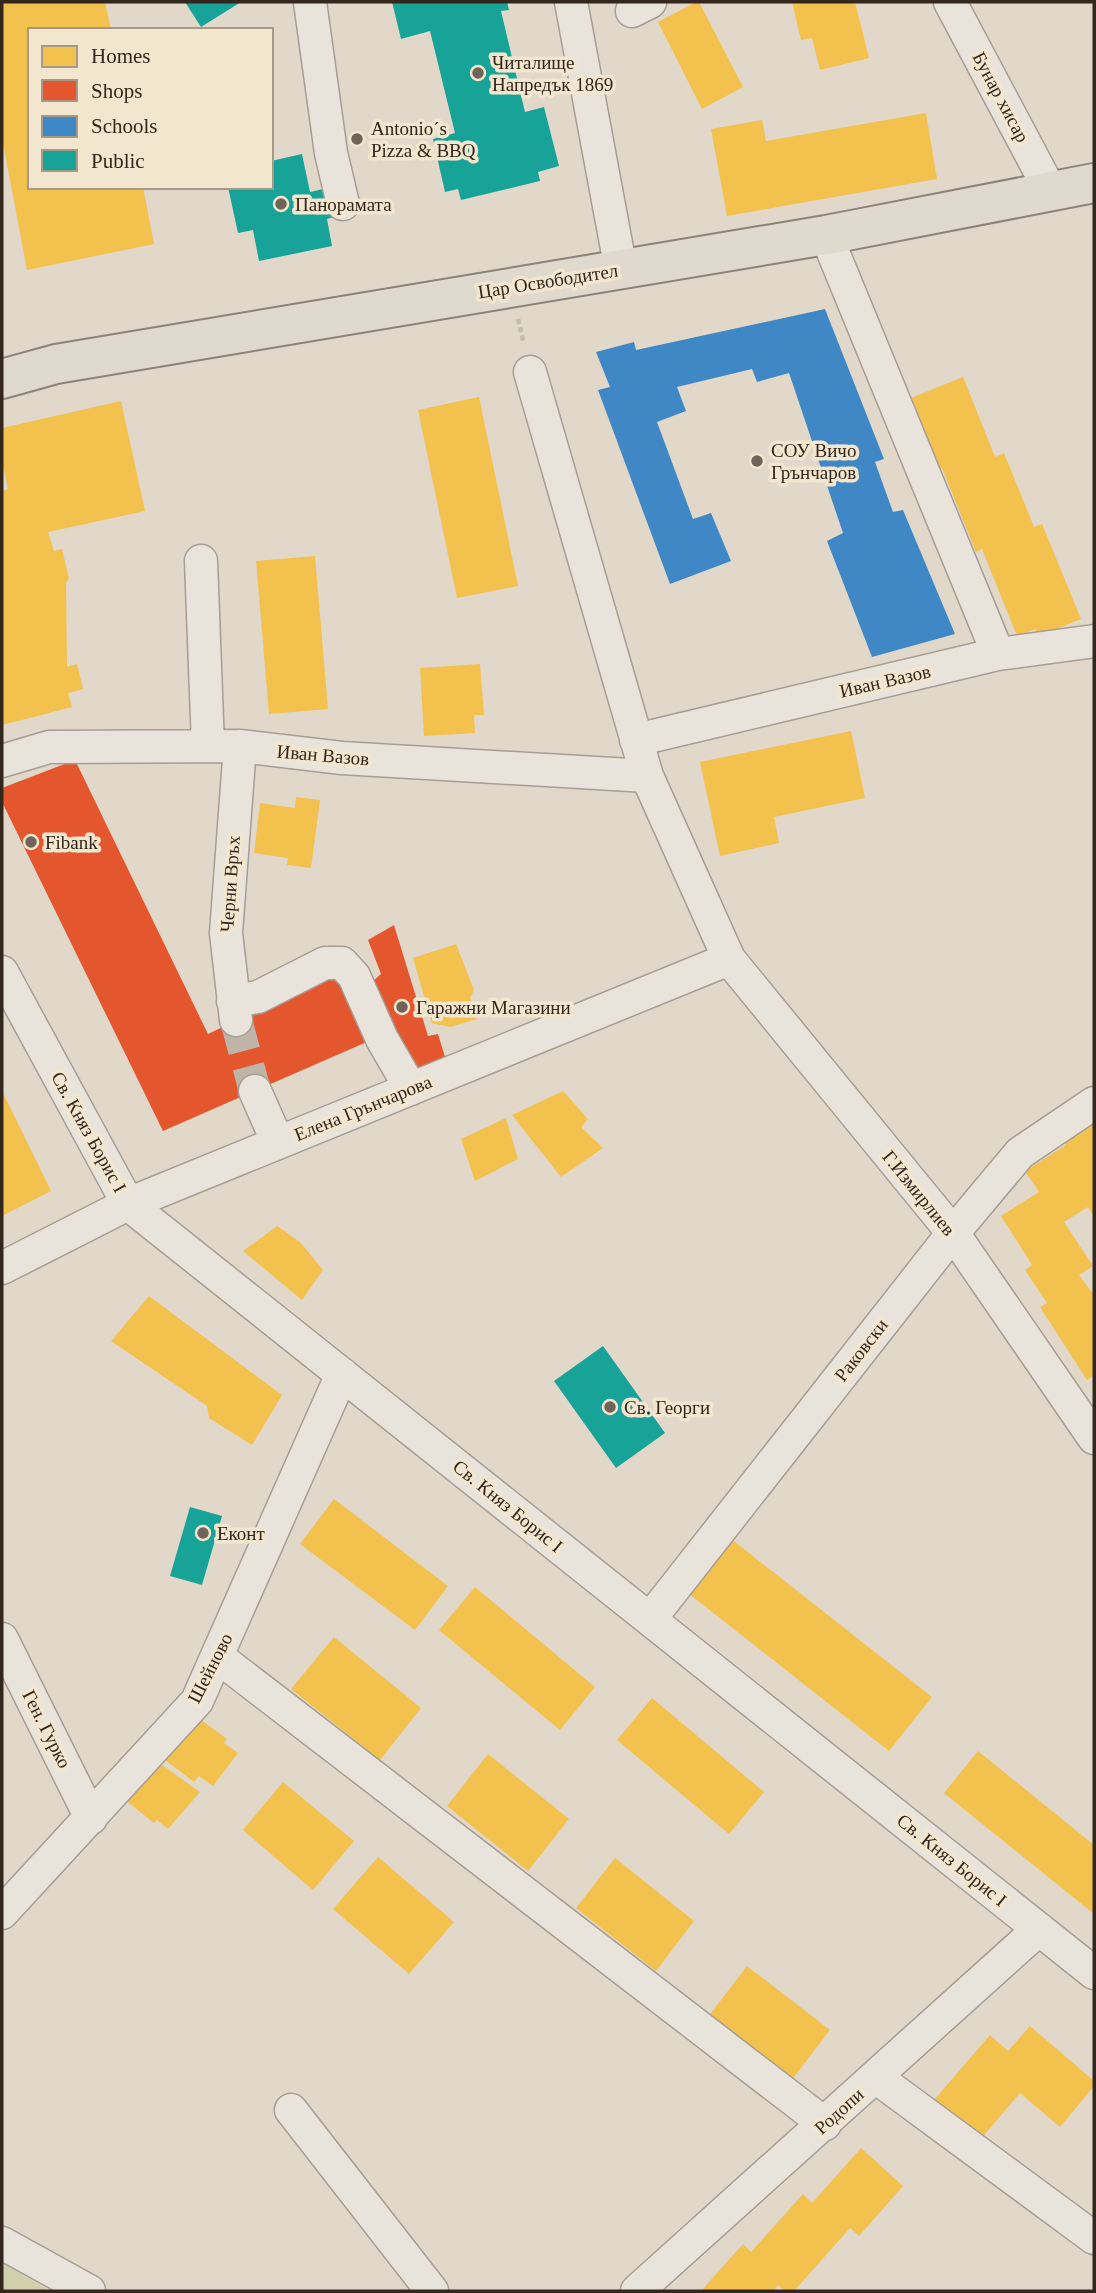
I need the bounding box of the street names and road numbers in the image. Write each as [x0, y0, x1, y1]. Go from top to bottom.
street label: Бунар хисар [968, 48, 1034, 146]
street label: Цар Освободител [476, 259, 620, 302]
street label: Иван Вазов [837, 660, 933, 702]
street label: Иван Вазов [276, 740, 370, 770]
street label: Черни Връх [216, 834, 244, 933]
street label: Св. Княз Борис I [47, 1068, 131, 1196]
street label: Елена Грънчарова [291, 1071, 435, 1145]
street label: Г.Измирлиев [878, 1146, 960, 1240]
street label: Раковски [830, 1315, 892, 1385]
street label: Св. Княз Борис I [449, 1455, 567, 1557]
street label: Шейново [183, 1629, 237, 1707]
street label: Ген. Гурко [18, 1687, 76, 1771]
street label: Св. Княз Борис I [893, 1809, 1011, 1911]
street label: Родопи [810, 2084, 868, 2138]

